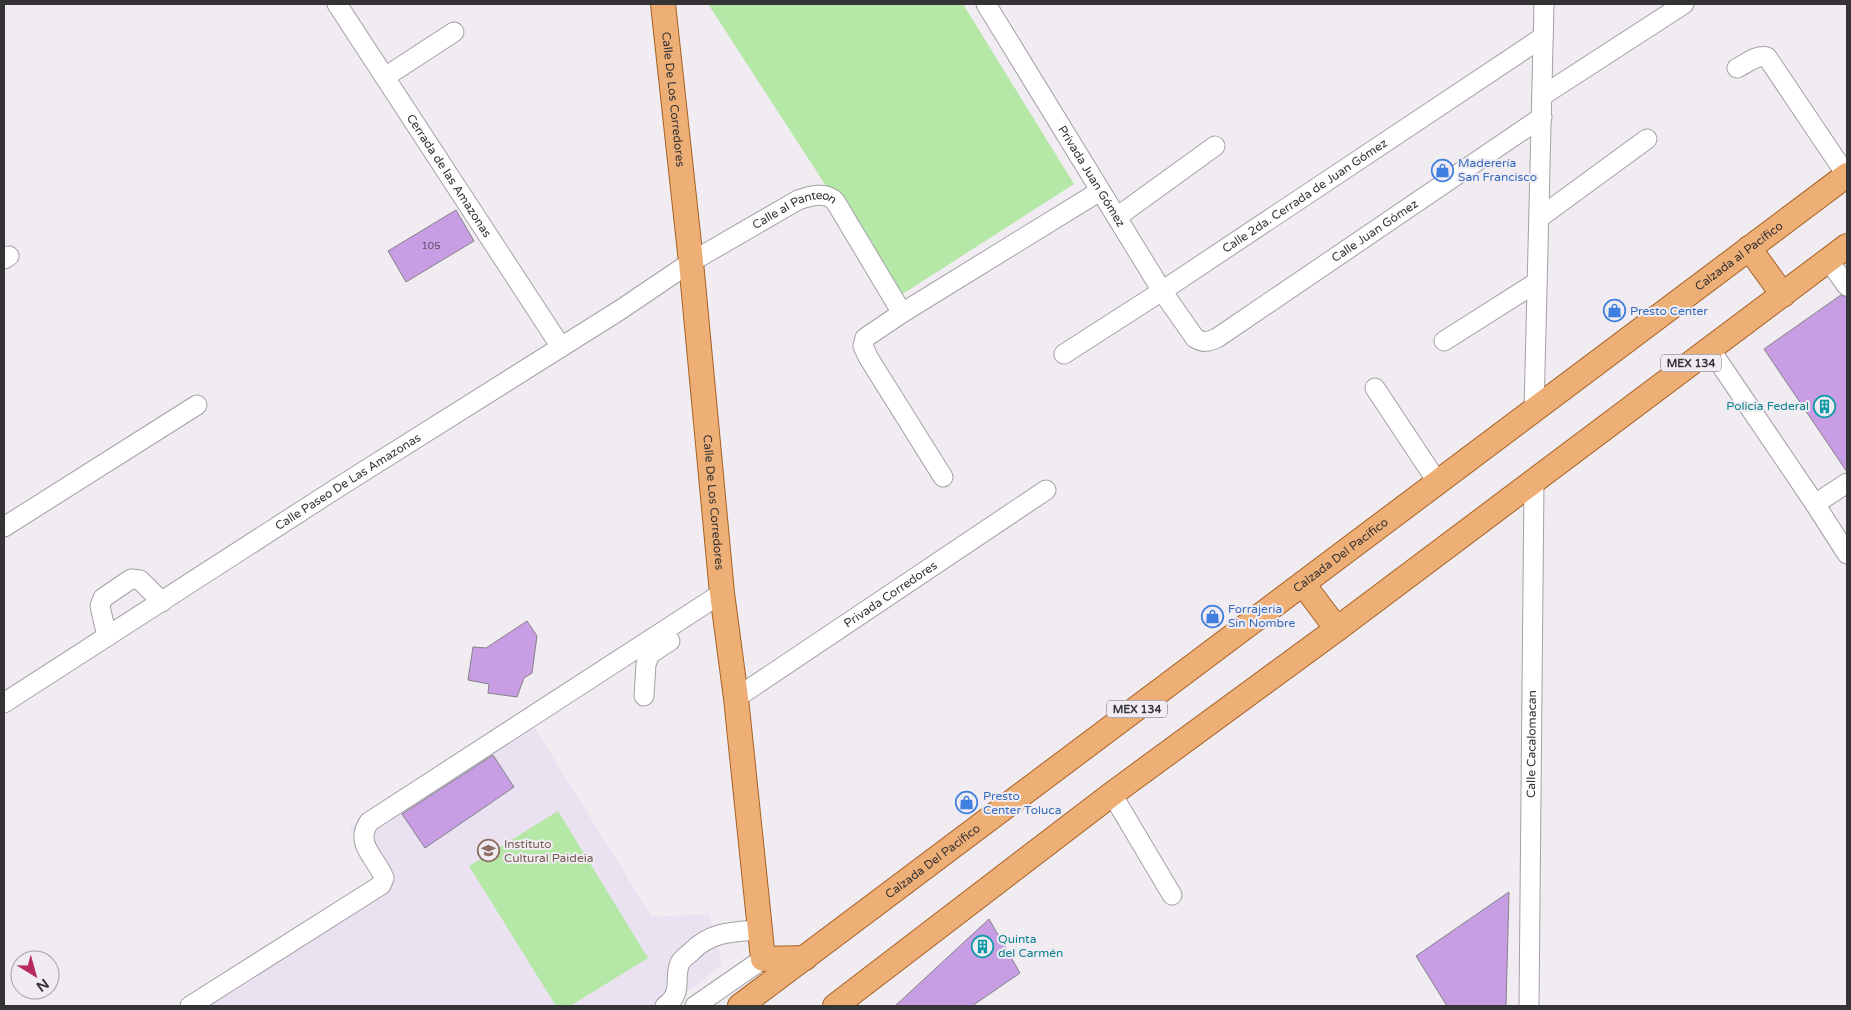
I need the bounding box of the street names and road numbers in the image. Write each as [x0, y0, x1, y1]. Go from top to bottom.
street label: Calle De Los Corredores [659, 31, 688, 168]
street label: Cerrada de las Amazonas [404, 111, 495, 240]
street label: Privada Juan Gómez [1055, 123, 1128, 229]
street label: Calle 2da. Cerrada de Juan Gómez [1220, 136, 1390, 256]
street label: Calle al Panteon [750, 188, 840, 232]
street label: Calle Juan Gómez [1329, 196, 1421, 265]
street label: Calzada al Pacífico [1692, 219, 1786, 294]
road number: MEX 134 [1661, 354, 1721, 372]
street label: Calle Paseo De Las Amazonas [273, 430, 423, 533]
street label: Calle De Los Corredores [700, 434, 727, 571]
street label: Calzada Del Pacífico [1290, 515, 1391, 595]
street label: Privada Corredores [841, 558, 940, 631]
street label: Calle Cacalomacan [1524, 690, 1539, 798]
road number: MEX 134 [1107, 701, 1167, 718]
street label: Calzada Del Pacífico [882, 821, 983, 902]

